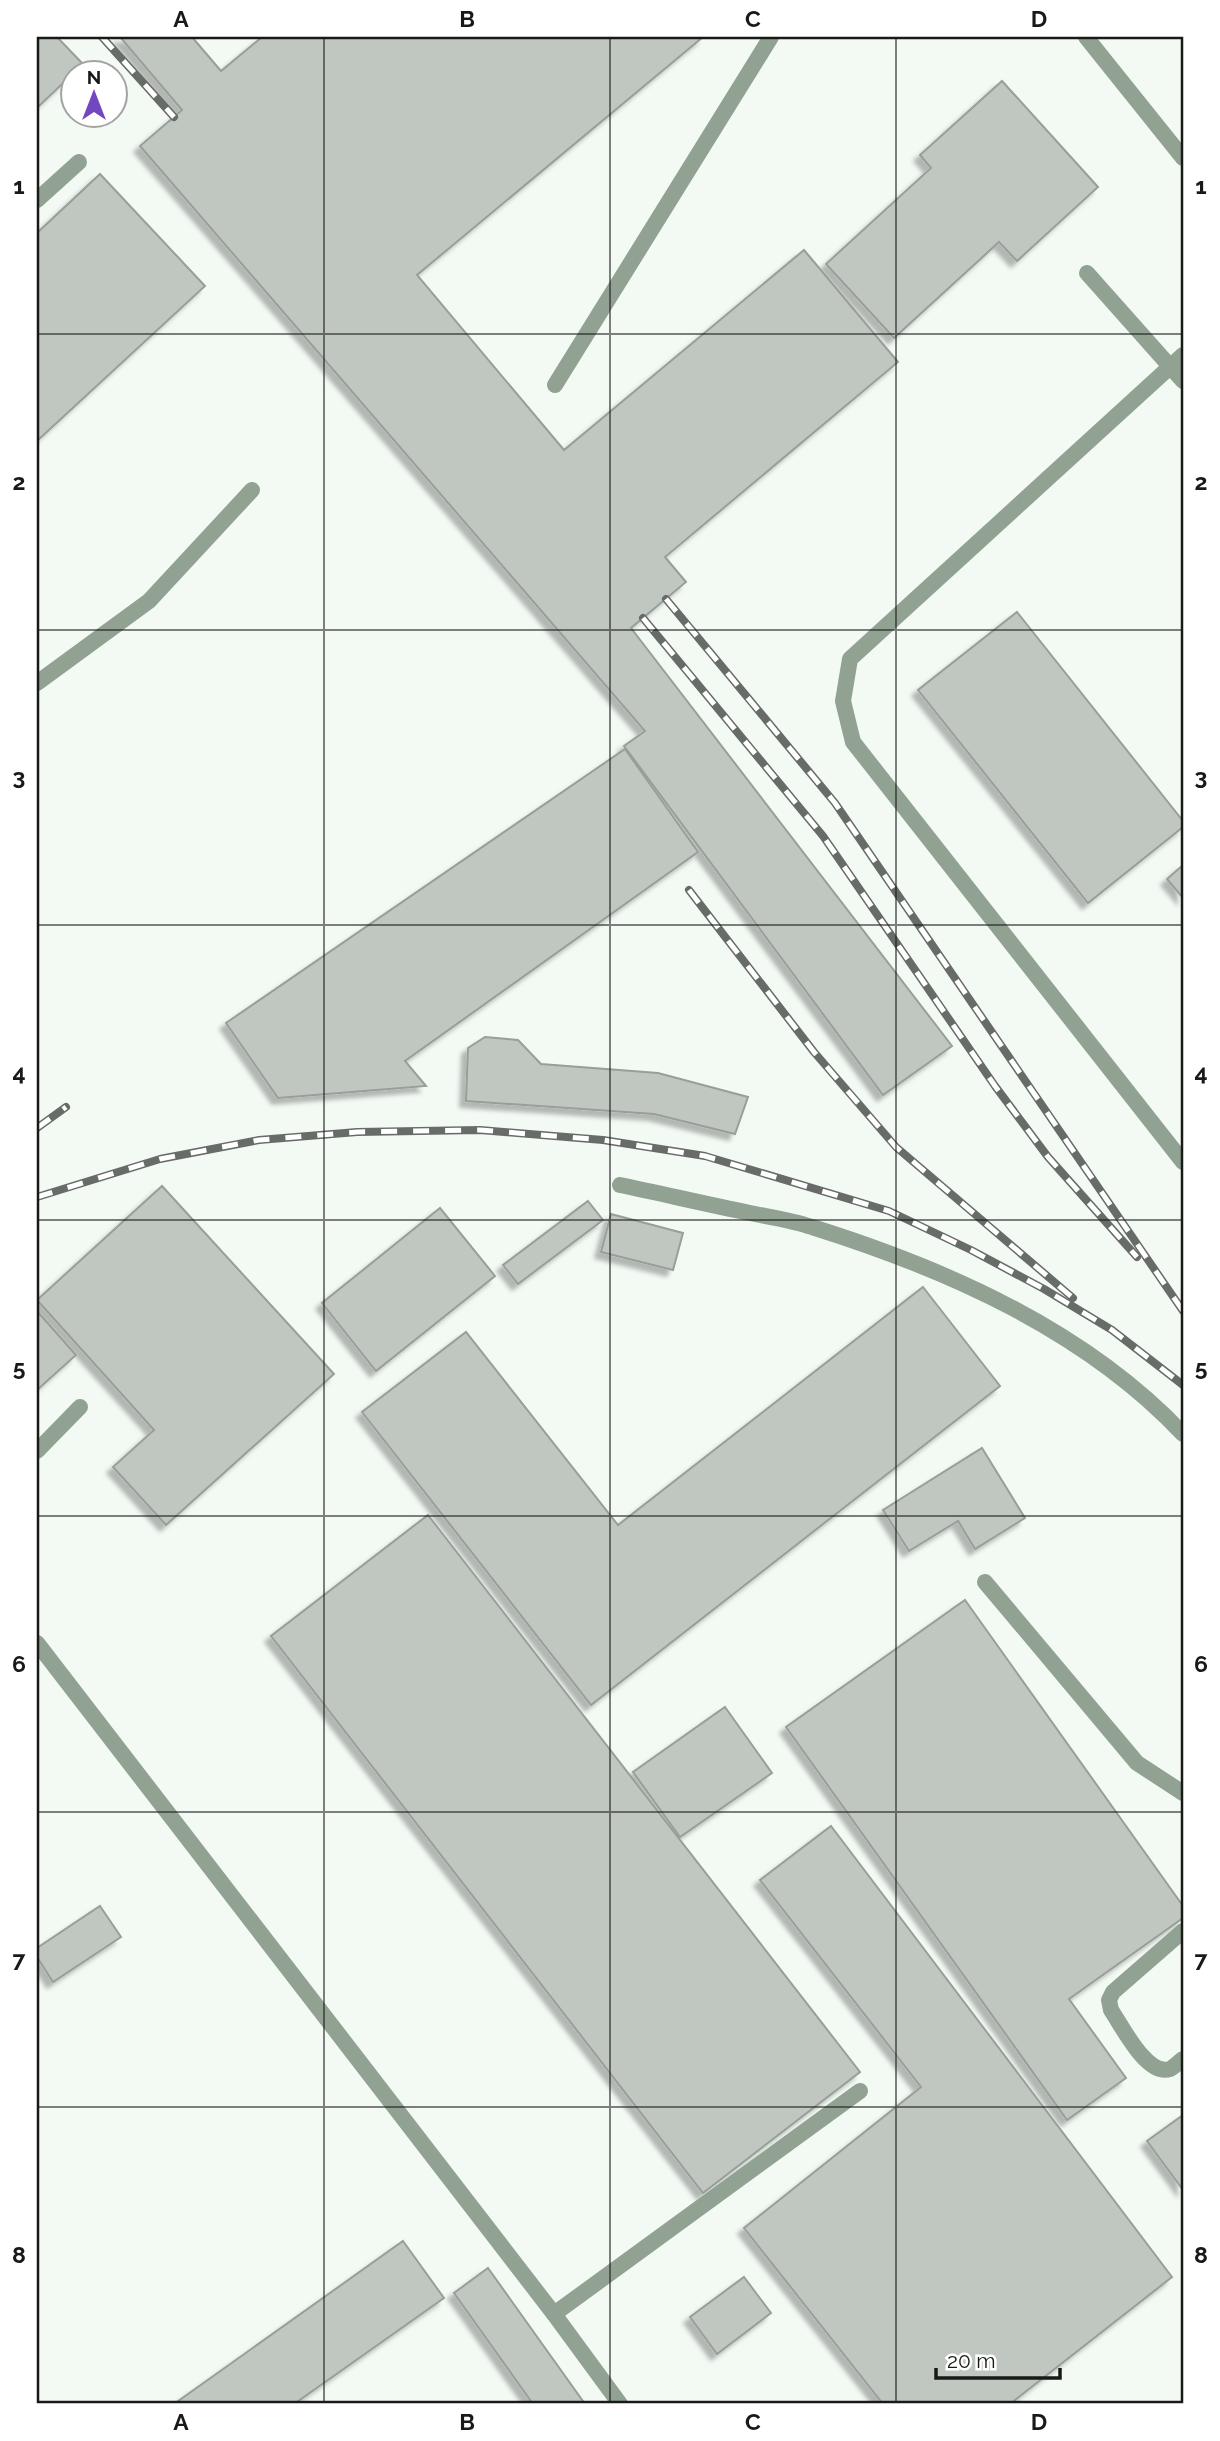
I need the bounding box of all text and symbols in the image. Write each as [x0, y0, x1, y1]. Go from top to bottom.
text: A [173, 5, 189, 32]
text: B [459, 5, 475, 32]
text: C [745, 5, 761, 32]
text: D [1031, 5, 1047, 32]
north arrow [60, 60, 130, 130]
text: N [87, 66, 101, 88]
text: 1 [13, 172, 25, 199]
text: 1 [1195, 172, 1207, 199]
text: 2 [13, 468, 25, 495]
text: 2 [1195, 468, 1207, 495]
text: 3 [13, 763, 25, 790]
text: 3 [1195, 763, 1207, 790]
text: 4 [12, 1059, 26, 1086]
text: 4 [1194, 1059, 1208, 1086]
text: 5 [13, 1354, 26, 1381]
text: 5 [1195, 1354, 1208, 1381]
text: 6 [12, 1650, 26, 1677]
text: 6 [1194, 1650, 1208, 1677]
text: 7 [13, 1945, 26, 1972]
text: 7 [1195, 1945, 1208, 1972]
text: 8 [12, 2241, 26, 2268]
text: 8 [1194, 2241, 1208, 2268]
scale bar [936, 2336, 1061, 2380]
text: 20 m [947, 2348, 995, 2373]
text: A [173, 2408, 189, 2435]
text: B [459, 2408, 475, 2435]
text: C [745, 2408, 761, 2435]
text: D [1031, 2408, 1047, 2435]

